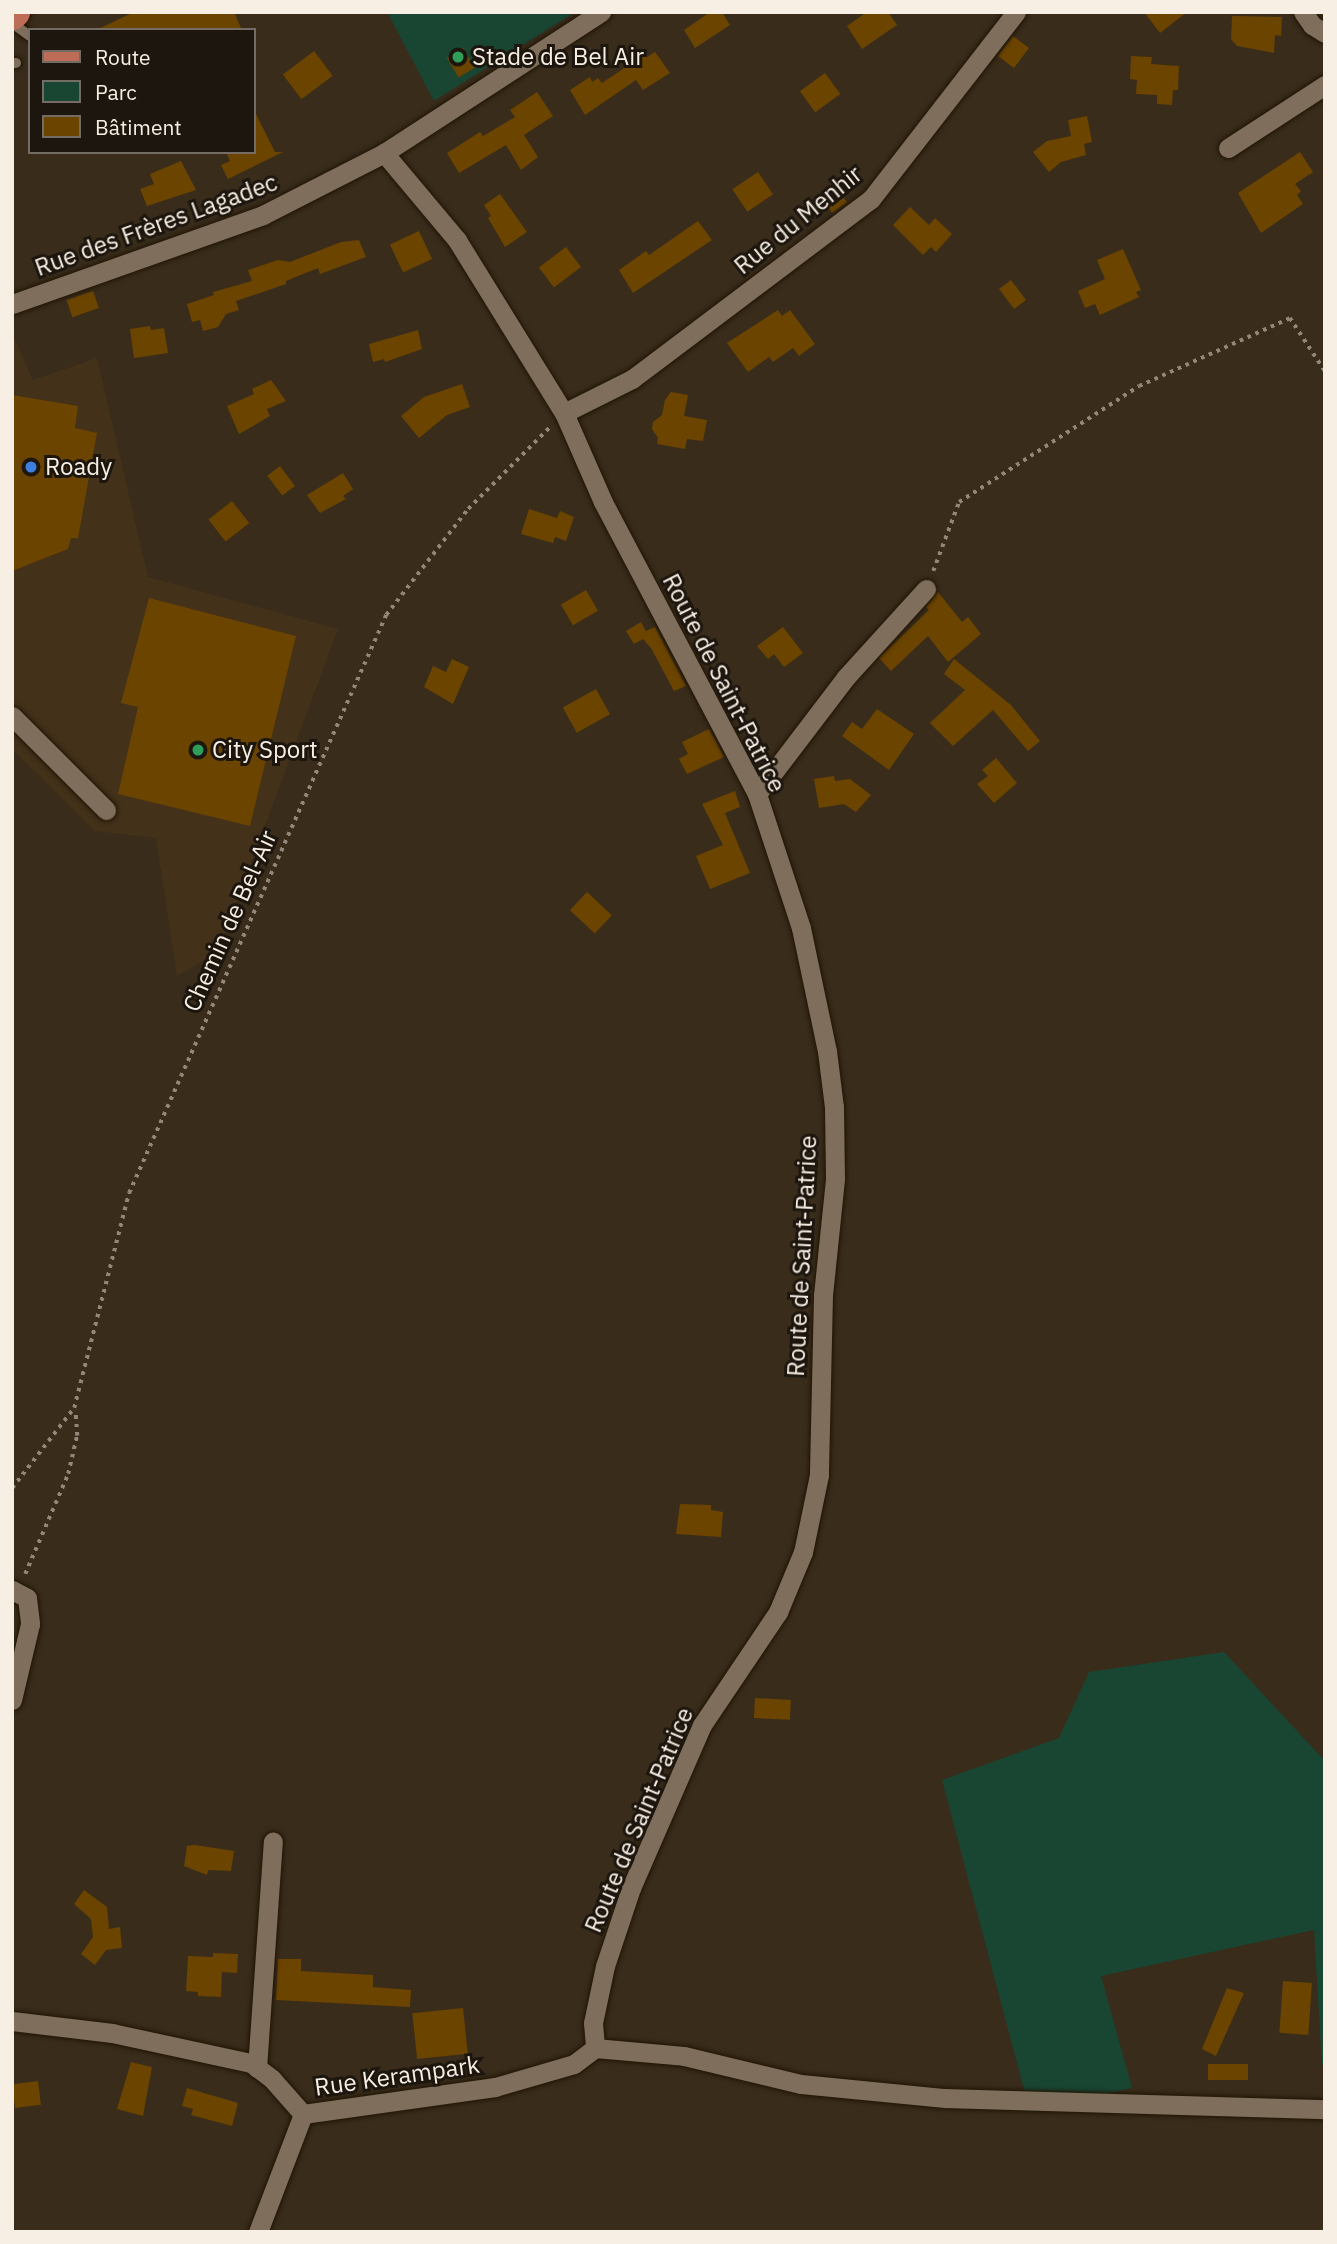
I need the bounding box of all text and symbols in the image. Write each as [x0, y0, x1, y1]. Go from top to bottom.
legend [28, 28, 256, 154]
text: Route [95, 43, 151, 71]
place label: Stade de Bel Air [472, 43, 644, 71]
marker: Stade de Bel Air [450, 49, 466, 65]
text: Parc [95, 78, 137, 106]
text: Bâtiment [95, 113, 182, 141]
street label: Rue du Menhir [728, 160, 868, 280]
street label: Rue des Frères Lagadec [31, 168, 281, 282]
place label: Roady [45, 453, 112, 481]
marker: Roady [23, 459, 39, 475]
street label: Route de Saint-Patrice [656, 569, 792, 797]
place label: City Sport [212, 736, 318, 764]
marker: City Sport [190, 742, 206, 758]
street label: Chemin de Bel-Air [177, 826, 283, 1016]
street label: Route de Saint-Patrice [781, 1135, 823, 1377]
street label: Route de Saint-Patrice [579, 1703, 699, 1937]
street label: Rue Kerampark [313, 2050, 481, 2102]

